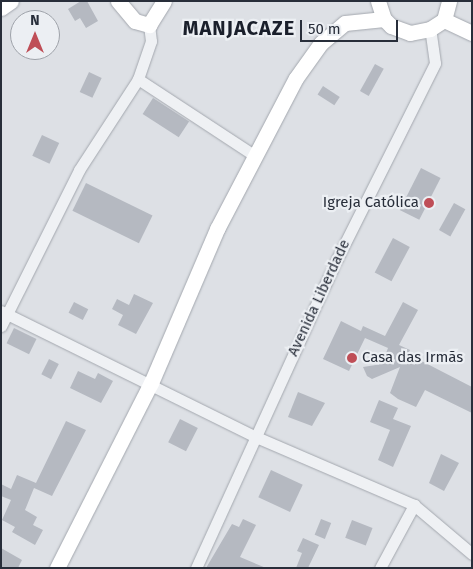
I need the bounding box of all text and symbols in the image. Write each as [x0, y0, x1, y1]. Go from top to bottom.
north arrow [10, 10, 60, 60]
scale bar [303, 10, 400, 42]
text: N [30, 12, 40, 29]
district label: MANJACAZE [182, 16, 296, 40]
text: 50 m [308, 20, 341, 38]
place label: Igreja Católica [323, 194, 419, 212]
marker: Igreja Católica [423, 197, 435, 209]
street label: Avenida Liberdade [284, 237, 354, 359]
place label: Casa das Irmãs [362, 349, 463, 367]
marker: Casa das Irmãs [346, 352, 358, 364]

